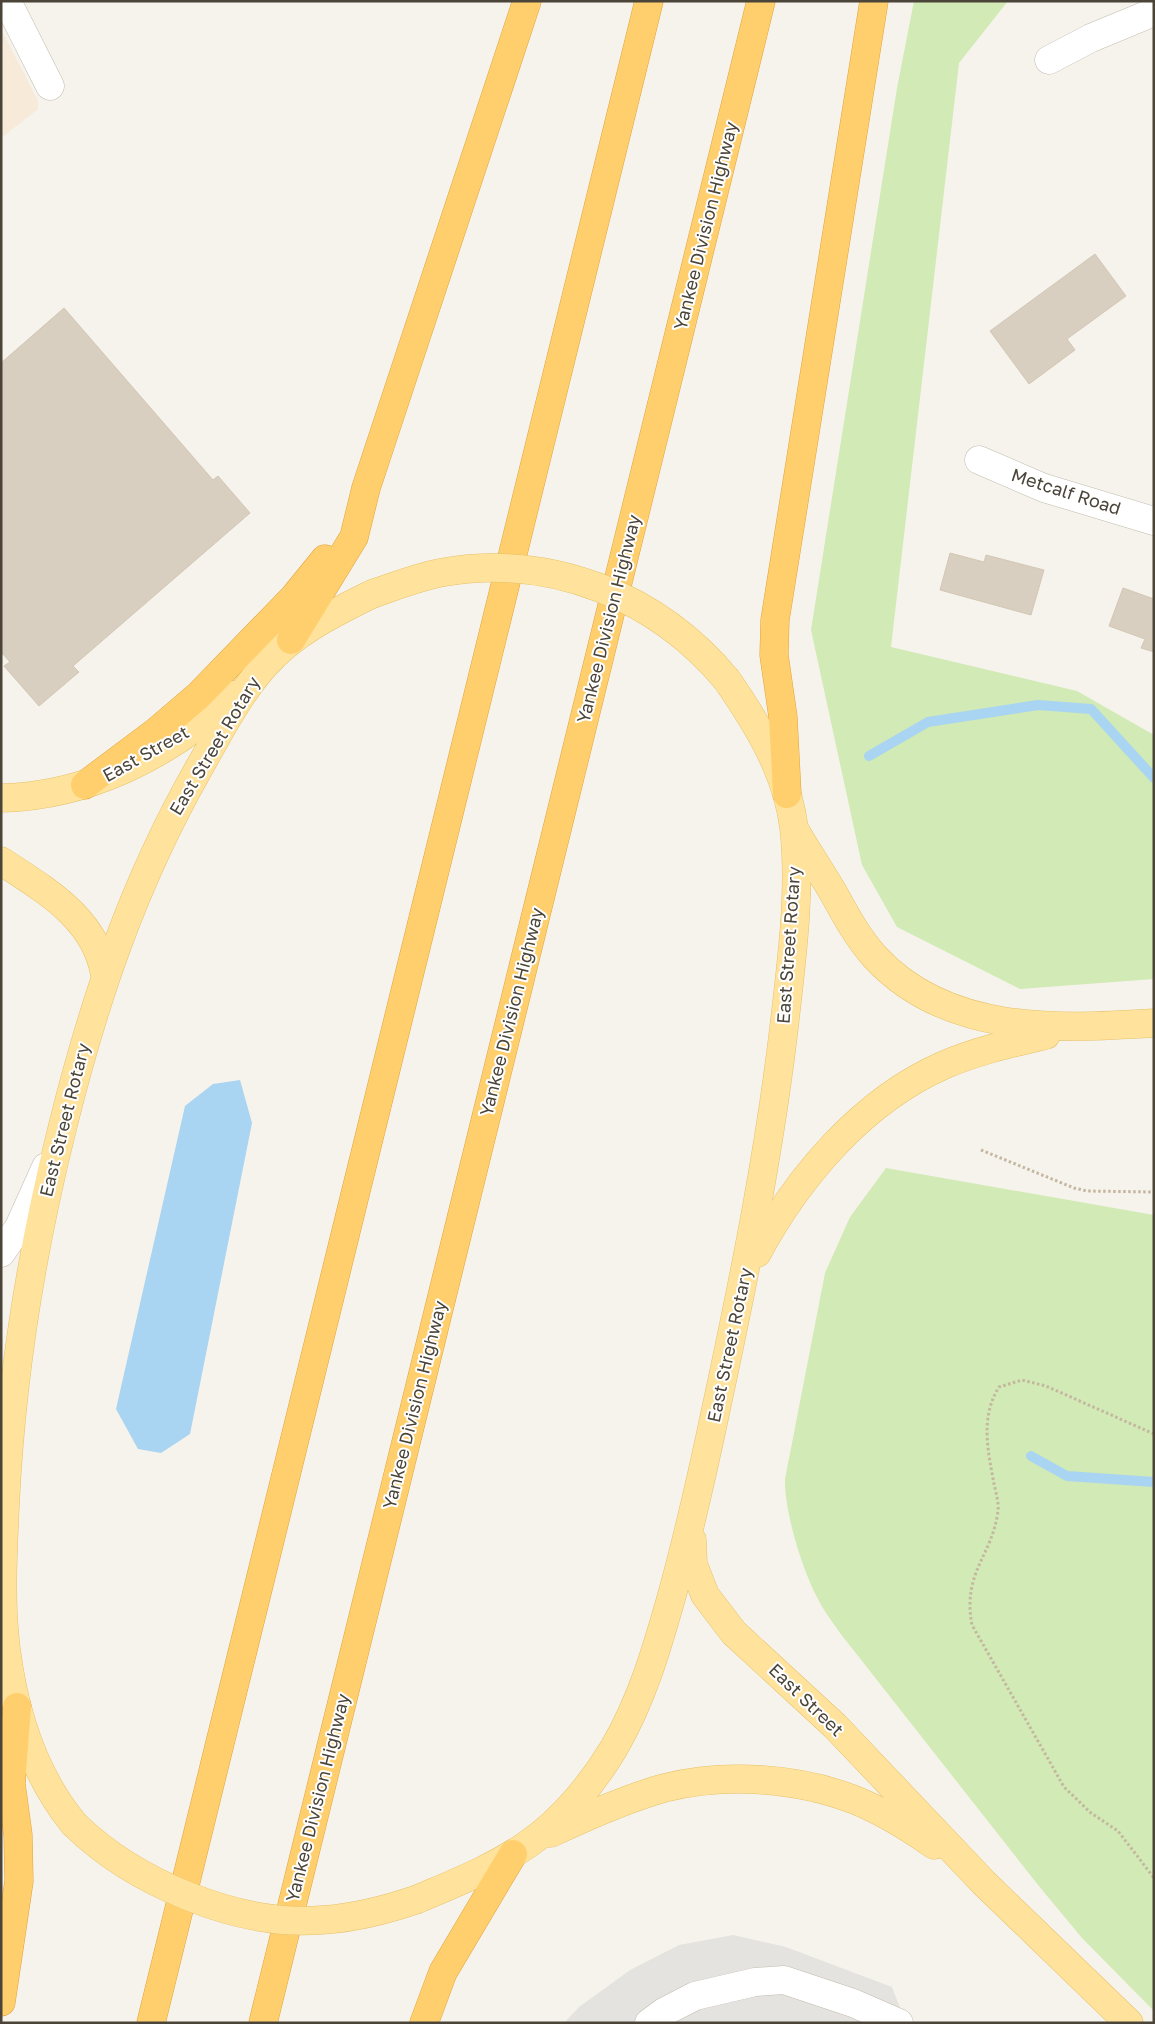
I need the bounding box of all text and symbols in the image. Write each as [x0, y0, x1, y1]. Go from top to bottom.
street label: Yankee Division Highway [668, 119, 742, 332]
street label: Metcalf Road [1009, 463, 1124, 519]
street label: Yankee Division Highway [571, 512, 645, 725]
street label: East Street Rotary [164, 672, 264, 819]
street label: East Street [98, 720, 193, 786]
street label: East Street Rotary [772, 865, 804, 1024]
street label: Yankee Division Highway [474, 905, 548, 1118]
street label: East Street Rotary [34, 1041, 94, 1199]
street label: East Street Rotary [702, 1265, 756, 1424]
street label: Yankee Division Highway [377, 1298, 451, 1511]
street label: East Street [765, 1658, 849, 1740]
street label: Yankee Division Highway [280, 1691, 354, 1904]

